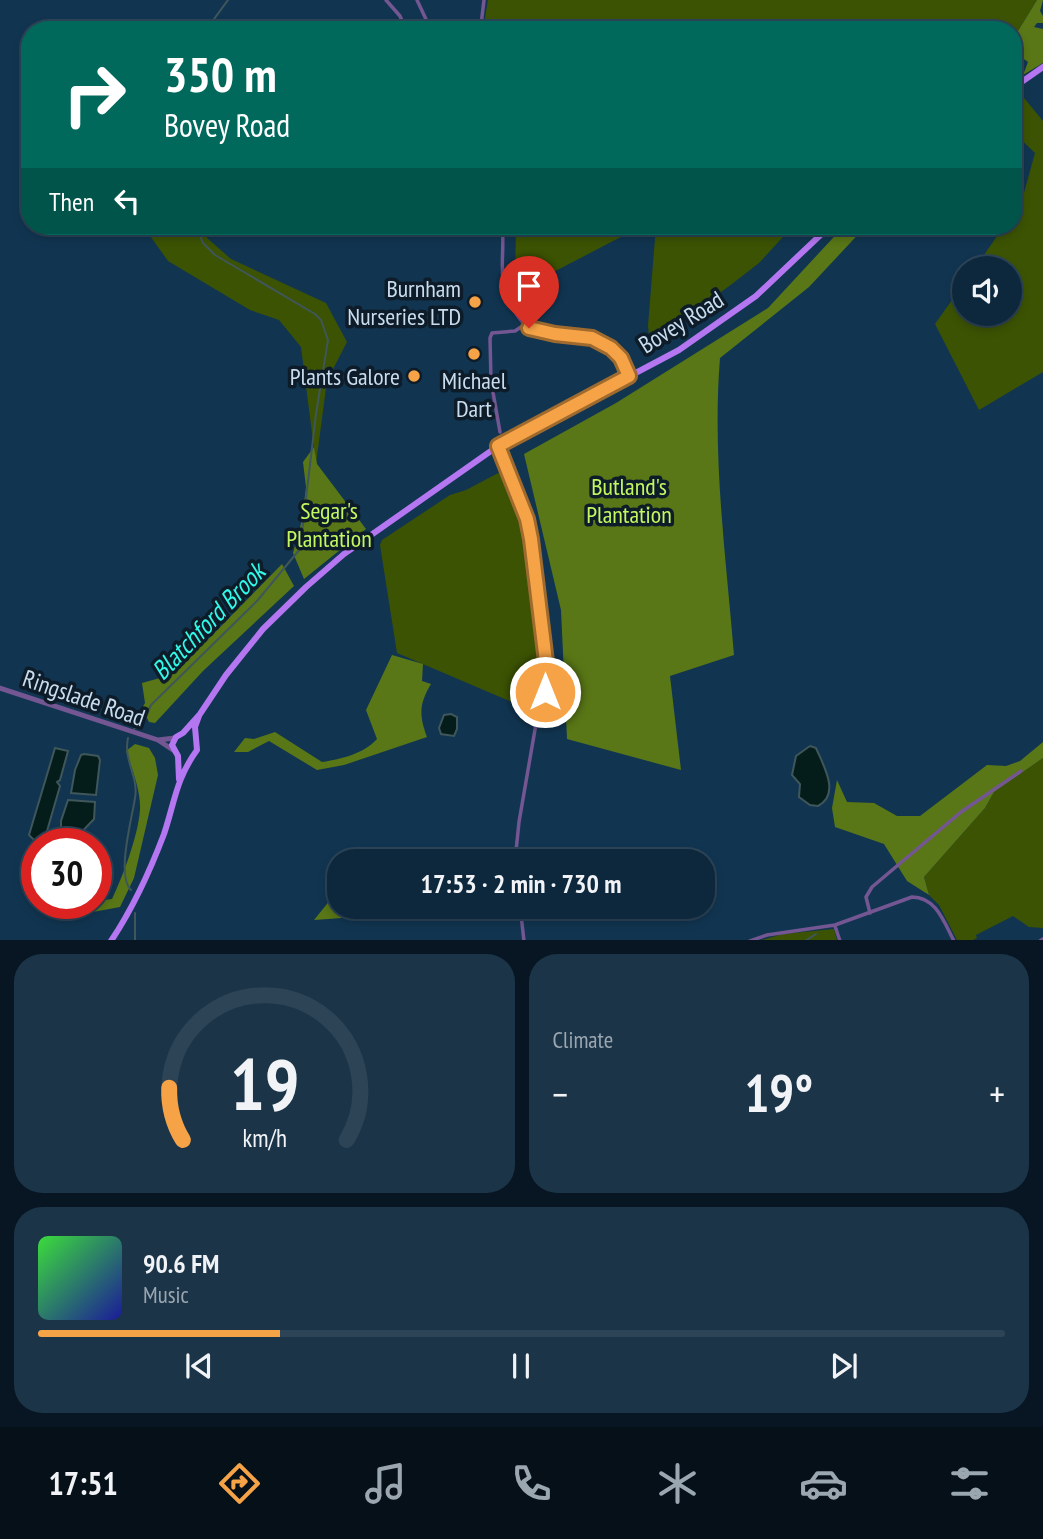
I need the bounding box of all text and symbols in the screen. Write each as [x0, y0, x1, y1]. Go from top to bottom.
text: 350 m [164, 42, 277, 106]
icon: right [49, 49, 140, 140]
text: Bovey Road [164, 104, 290, 146]
icon: left [108, 182, 146, 220]
text: Then [49, 185, 94, 218]
pin [499, 256, 559, 328]
map controls [952, 256, 1022, 326]
button: sound [952, 256, 1022, 326]
icon: arrive [510, 267, 548, 305]
place label: Burnham Nurseries LTD [347, 273, 461, 332]
street label: Bovey Road [633, 284, 729, 360]
marker: Burnham Nurseries LTD [467, 294, 483, 310]
marker: Michael Dart [466, 346, 482, 362]
place label: Plants Galore [290, 361, 400, 392]
place label: Michael Dart [442, 365, 507, 424]
marker: Plants Galore [406, 368, 422, 384]
park label: Butland's Plantation [586, 471, 672, 530]
park label: Segar's Plantation [286, 495, 372, 554]
water label: Blatchford Brook [144, 554, 274, 686]
position arrow [508, 655, 582, 729]
street label: Ringslade Road [19, 663, 149, 733]
speed limit sign: 30 [21, 828, 112, 919]
text: 17:53 · 2 min · 730 m [421, 867, 621, 900]
text: Climate [553, 1025, 613, 1054]
text: 19 [229, 1036, 299, 1130]
text: 19° [744, 1059, 813, 1126]
text: − [553, 1069, 568, 1118]
text: + [989, 1069, 1005, 1118]
text: km/h [242, 1121, 286, 1153]
text: 90.6 FM [143, 1247, 219, 1280]
text: Music [143, 1280, 189, 1309]
icon: previous [180, 1347, 218, 1385]
icon: pause [502, 1347, 540, 1385]
icon: next [825, 1347, 863, 1385]
icon: directions [215, 1459, 264, 1508]
icon: music [361, 1459, 410, 1508]
icon: phone [507, 1459, 556, 1508]
icon: climate [653, 1459, 702, 1508]
icon: car [799, 1459, 848, 1508]
icon: filters [945, 1459, 994, 1508]
text: 17:51 [49, 1462, 118, 1504]

